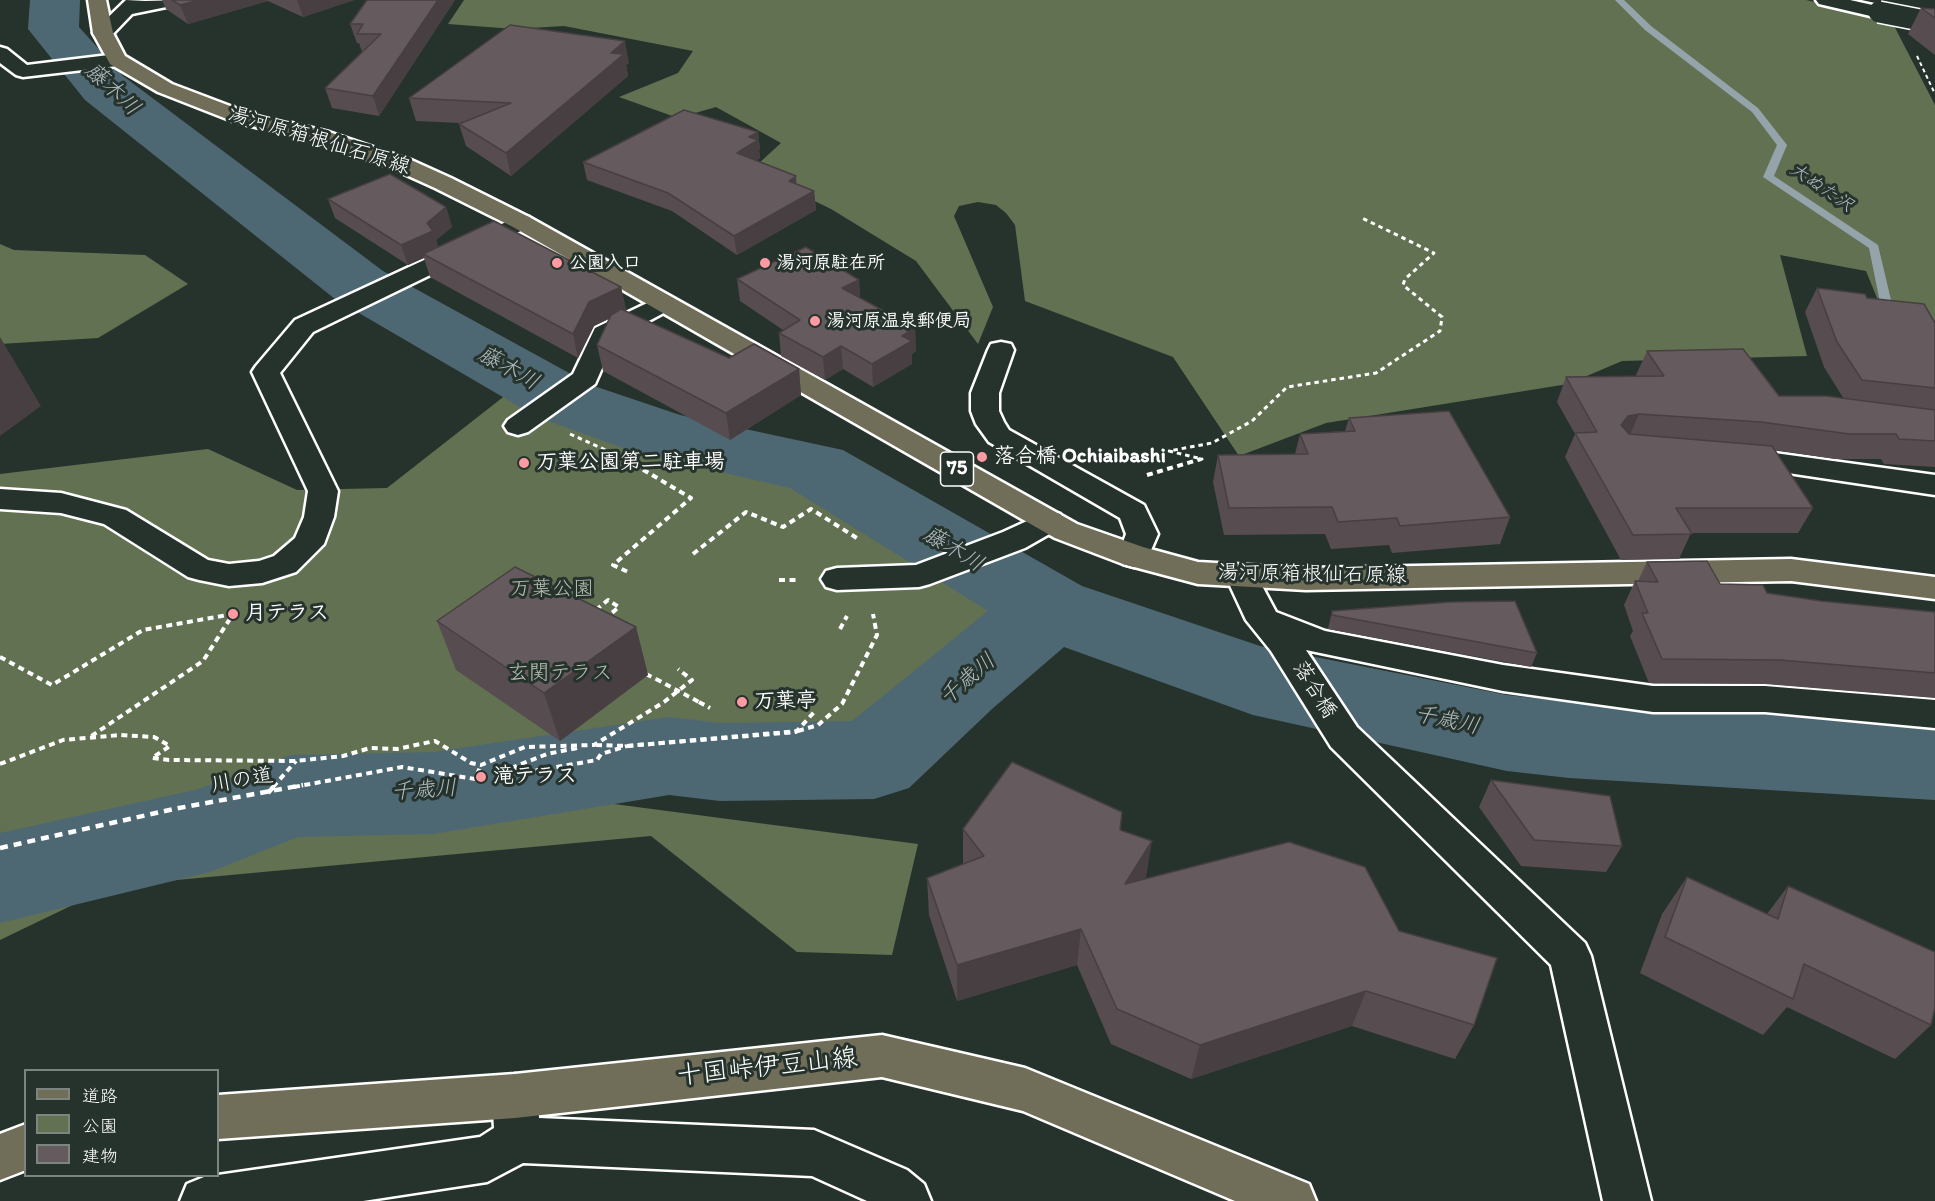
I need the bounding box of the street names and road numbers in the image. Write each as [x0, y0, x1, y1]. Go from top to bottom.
street label: 湯河原箱根仙石原線 [225, 101, 413, 181]
road number: 75 [940, 452, 974, 486]
street label: 湯河原箱根仙石原線 [1217, 561, 1407, 589]
street label: 落合橋 [1287, 657, 1341, 723]
street label: 川の道 [209, 763, 275, 799]
street label: 十国峠伊豆山線 [675, 1043, 859, 1093]

